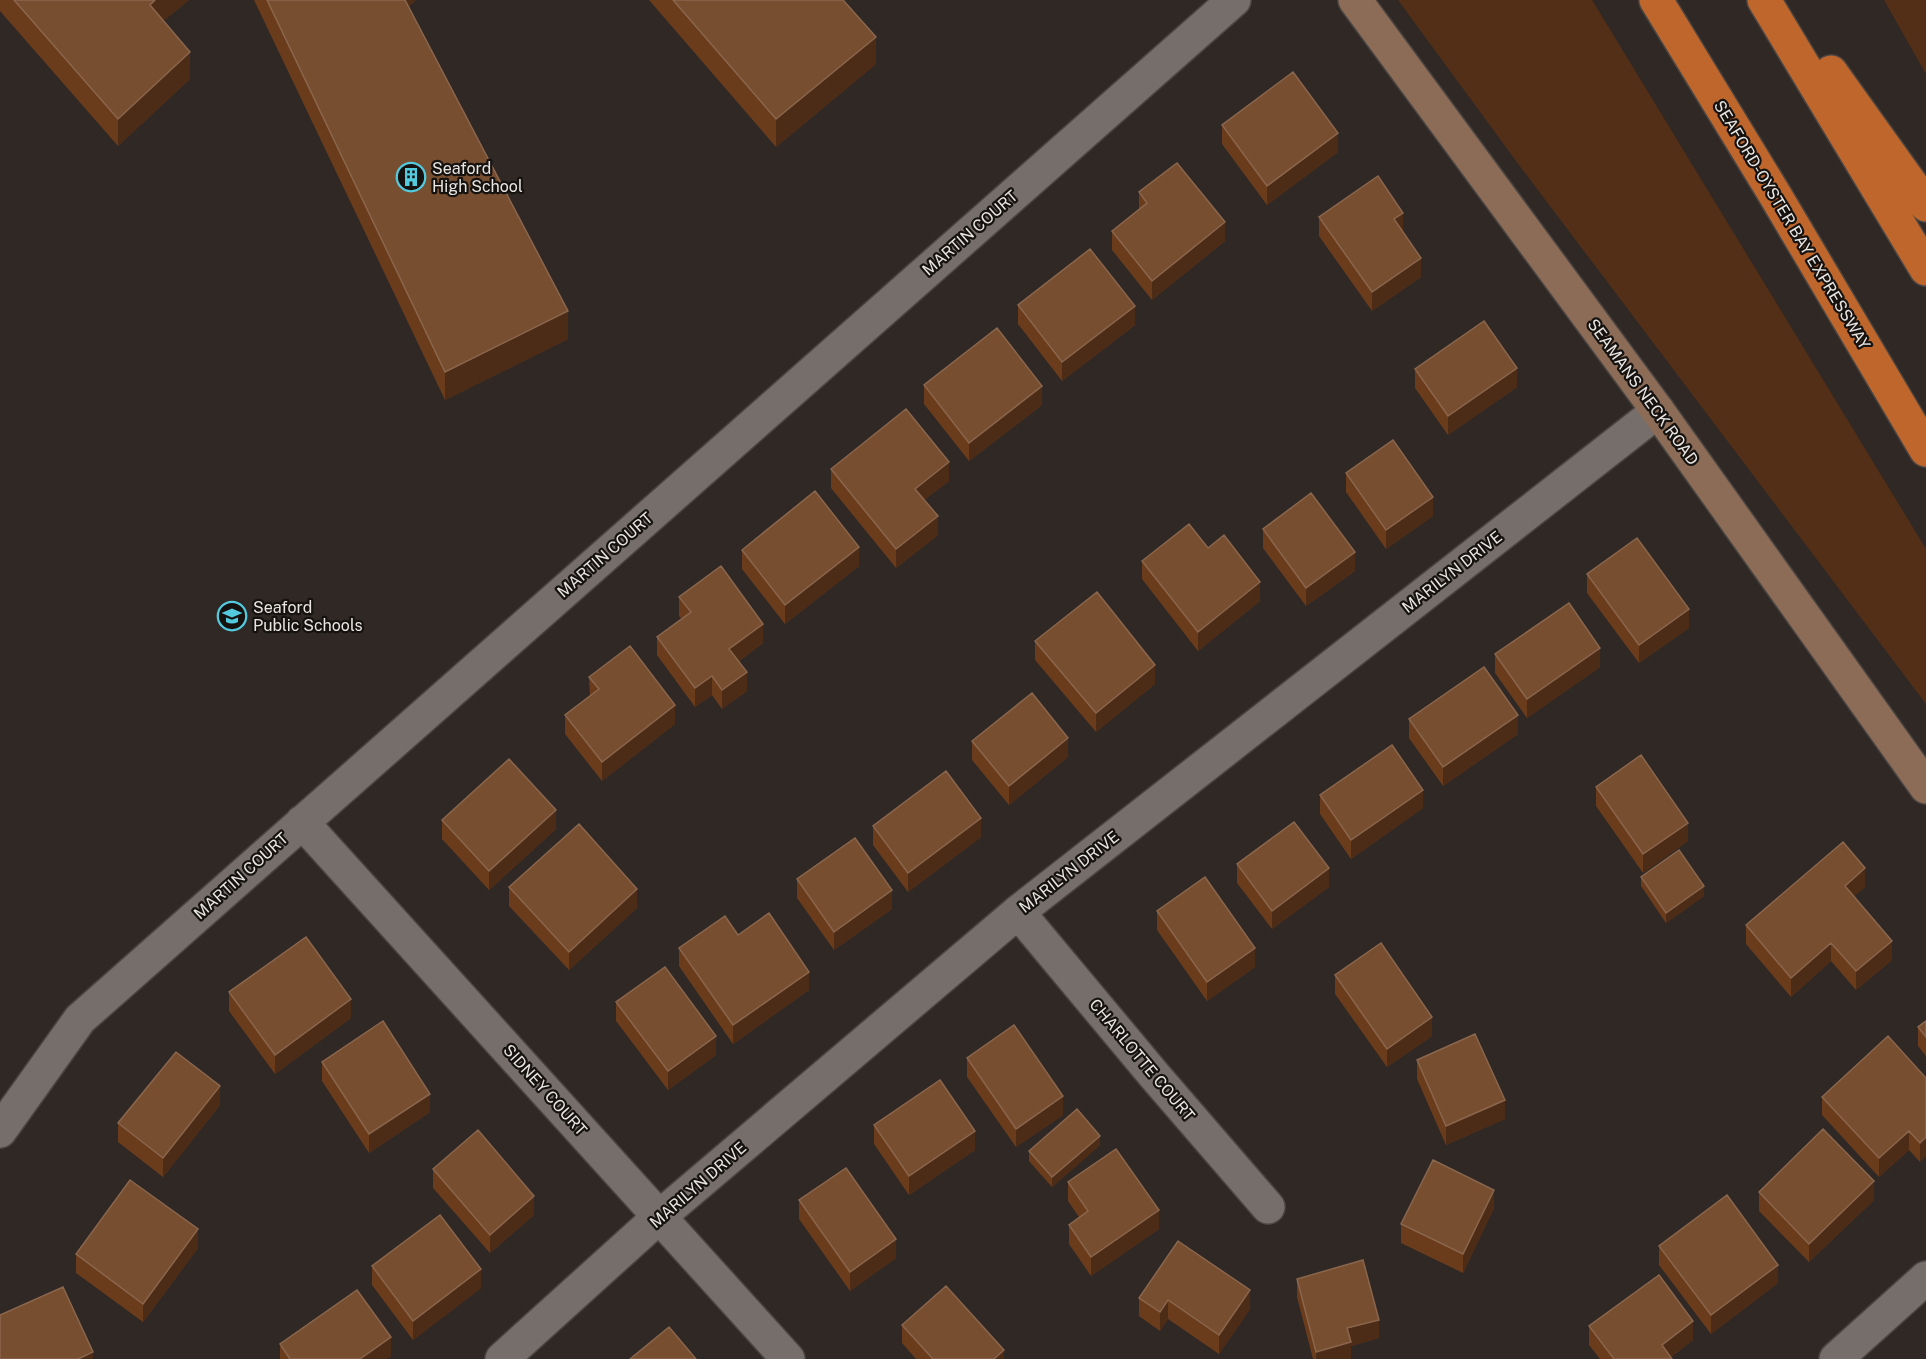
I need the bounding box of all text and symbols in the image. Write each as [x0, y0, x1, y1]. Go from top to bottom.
street label: SEAFORD-OYSTER BAY EXPRESSWAY [1710, 97, 1874, 353]
place label: Seaford High School [432, 159, 523, 196]
building icon: Seaford High School [395, 161, 427, 193]
street label: MARTIN COURT [918, 186, 1022, 280]
street label: SEAMANS NECK ROAD [1584, 315, 1702, 469]
street label: MARTIN COURT [553, 508, 657, 602]
street label: MARILYN DRIVE [1398, 527, 1506, 617]
place label: Seaford Public Schools [253, 598, 363, 635]
school or university icon: Seaford Public Schools [216, 600, 248, 632]
street label: MARILYN DRIVE [1015, 827, 1123, 917]
street label: MARTIN COURT [190, 828, 292, 923]
street label: CHARLOTTE COURT [1085, 995, 1199, 1125]
street label: SIDNEY COURT [499, 1041, 591, 1140]
street label: MARILYN DRIVE [646, 1138, 750, 1232]

